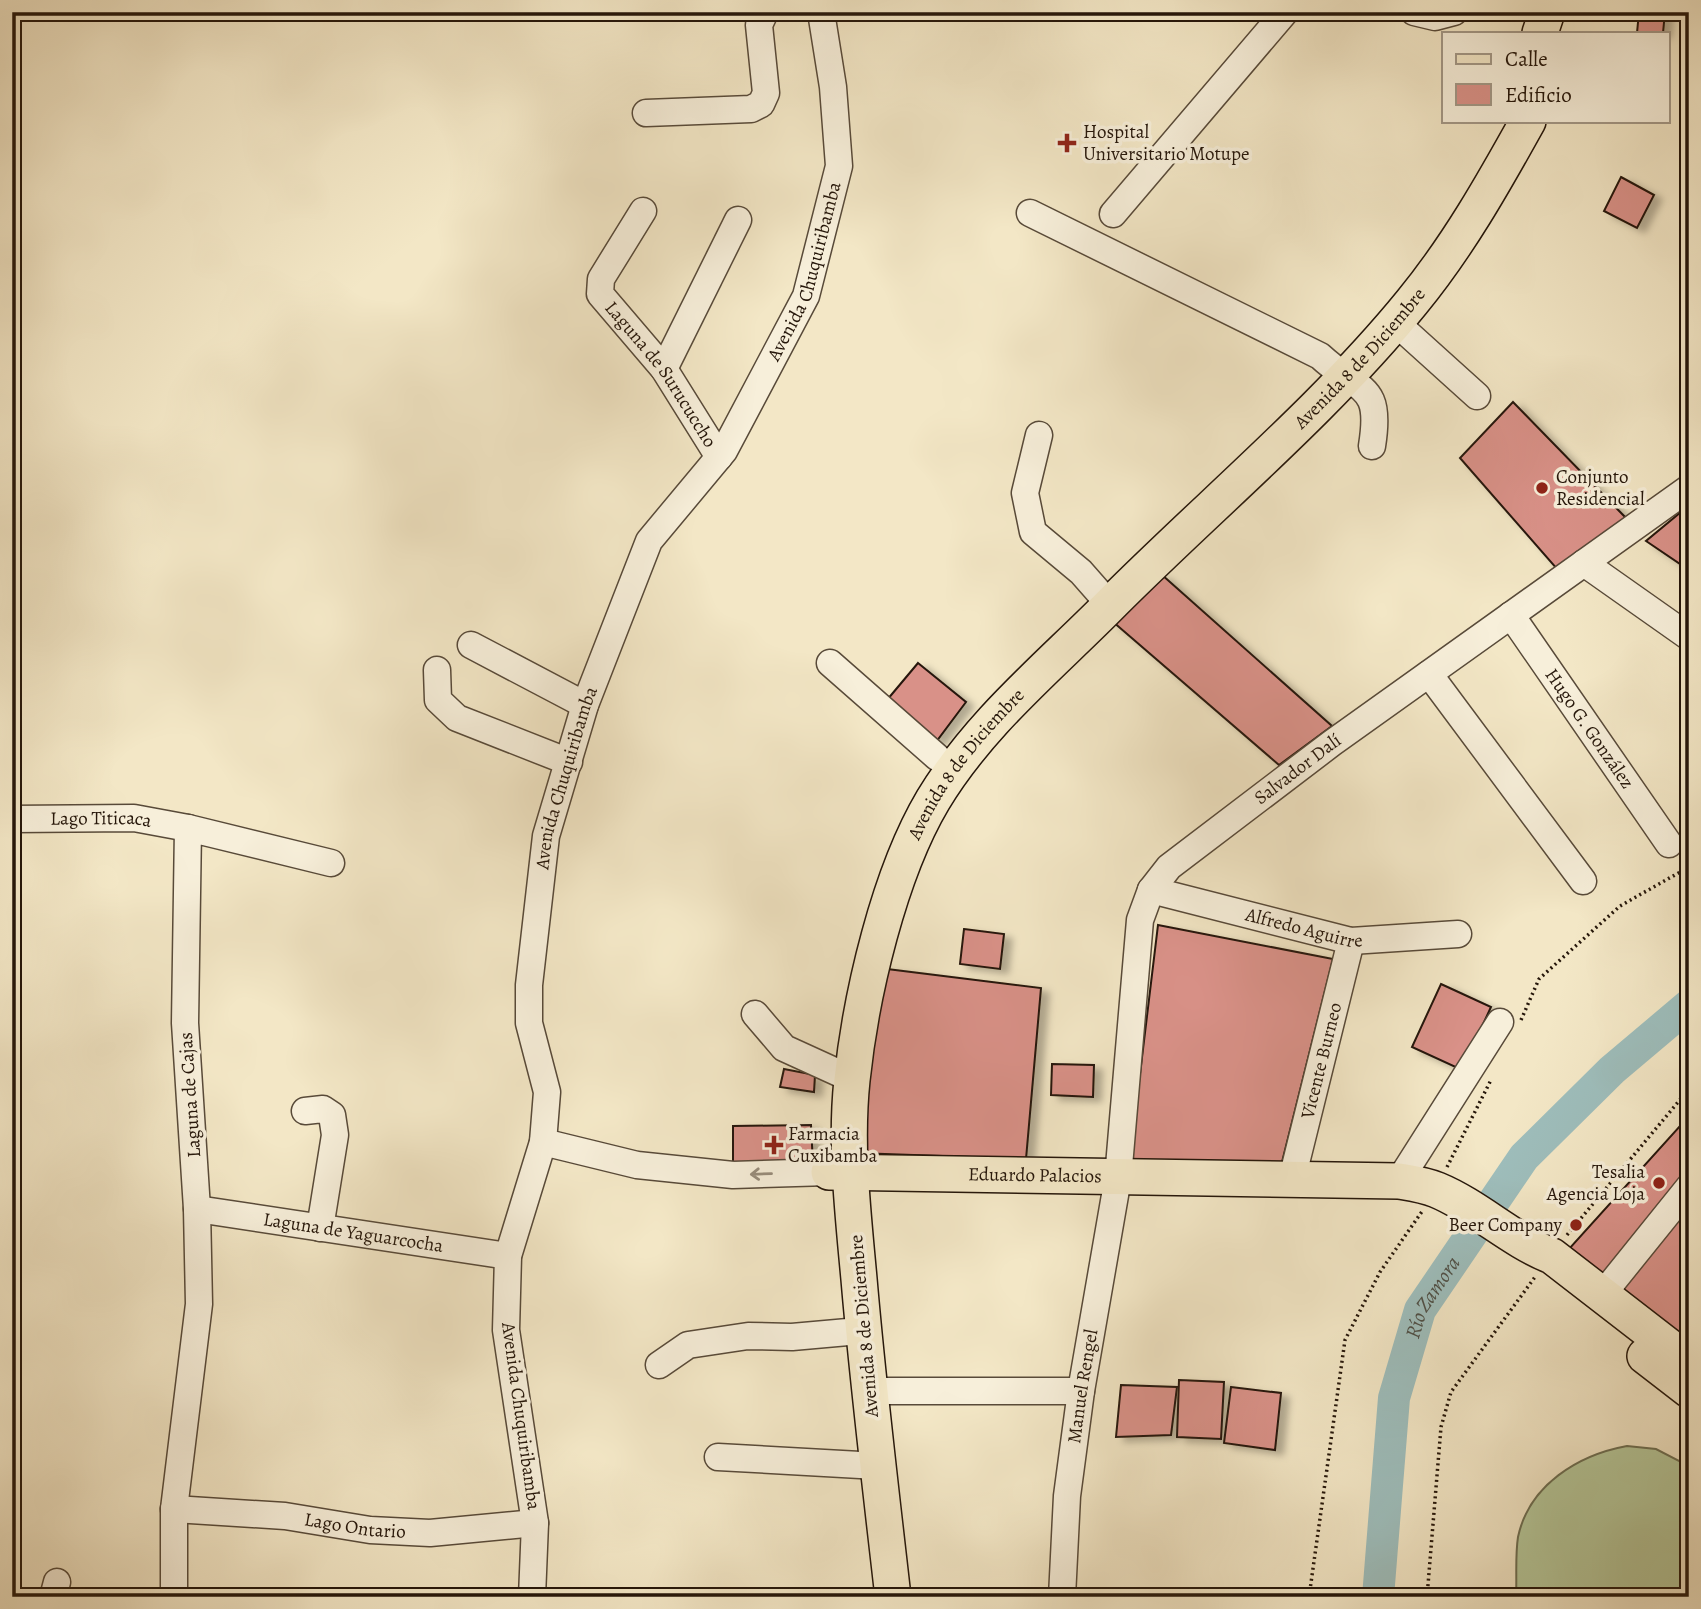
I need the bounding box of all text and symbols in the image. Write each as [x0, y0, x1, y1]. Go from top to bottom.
legend [1442, 32, 1670, 122]
text: Calle [1505, 45, 1548, 73]
text: Edificio [1505, 81, 1572, 109]
place label: Hospital Universitario Motupe [1083, 119, 1250, 167]
marker: Hospital Universitario Motupe [1057, 133, 1077, 153]
street label: Avenida Chuquiribamba [760, 179, 848, 366]
street label: Avenida 8 de Diciembre [1288, 282, 1431, 435]
street label: Laguna de Surucuccho [599, 296, 723, 452]
place label: Conjunto Residencial [1556, 464, 1645, 512]
marker: Conjunto Residencial [1534, 480, 1550, 496]
street label: Hugo G. González [1539, 663, 1640, 794]
street label: Avenida Chuquiribamba [529, 682, 604, 872]
street label: Avenida 8 de Diciembre [901, 682, 1030, 845]
street label: Salvador Dalí [1249, 728, 1346, 811]
street label: Lago Titicaca [50, 805, 154, 834]
street label: Alfredo Aguirre [1242, 901, 1363, 954]
street label: Vicente Burneo [1294, 1000, 1348, 1122]
street label: Laguna de Cajas [173, 1031, 207, 1159]
place label: Farmacia Cuxibamba [788, 1121, 878, 1169]
marker: Farmacia Cuxibamba [766, 1137, 782, 1153]
place label: Tesalia Agencia Loja [1546, 1159, 1645, 1207]
street label: Eduardo Palacios [968, 1161, 1102, 1189]
one-way arrow [750, 1167, 773, 1180]
marker: Tesalia Agencia Loja [1651, 1175, 1667, 1191]
street label: Laguna de Yaguarcocha [261, 1206, 445, 1259]
place label: Beer Company [1449, 1212, 1563, 1238]
marker: Beer Company [1568, 1217, 1584, 1233]
street label: Avenida 8 de Diciembre [843, 1234, 885, 1419]
water label: Río Zamora [1398, 1250, 1467, 1342]
street label: Avenida Chuquiribamba [495, 1320, 547, 1512]
street label: Manuel Rengel [1061, 1327, 1105, 1445]
street label: Lago Ontario [302, 1506, 406, 1545]

